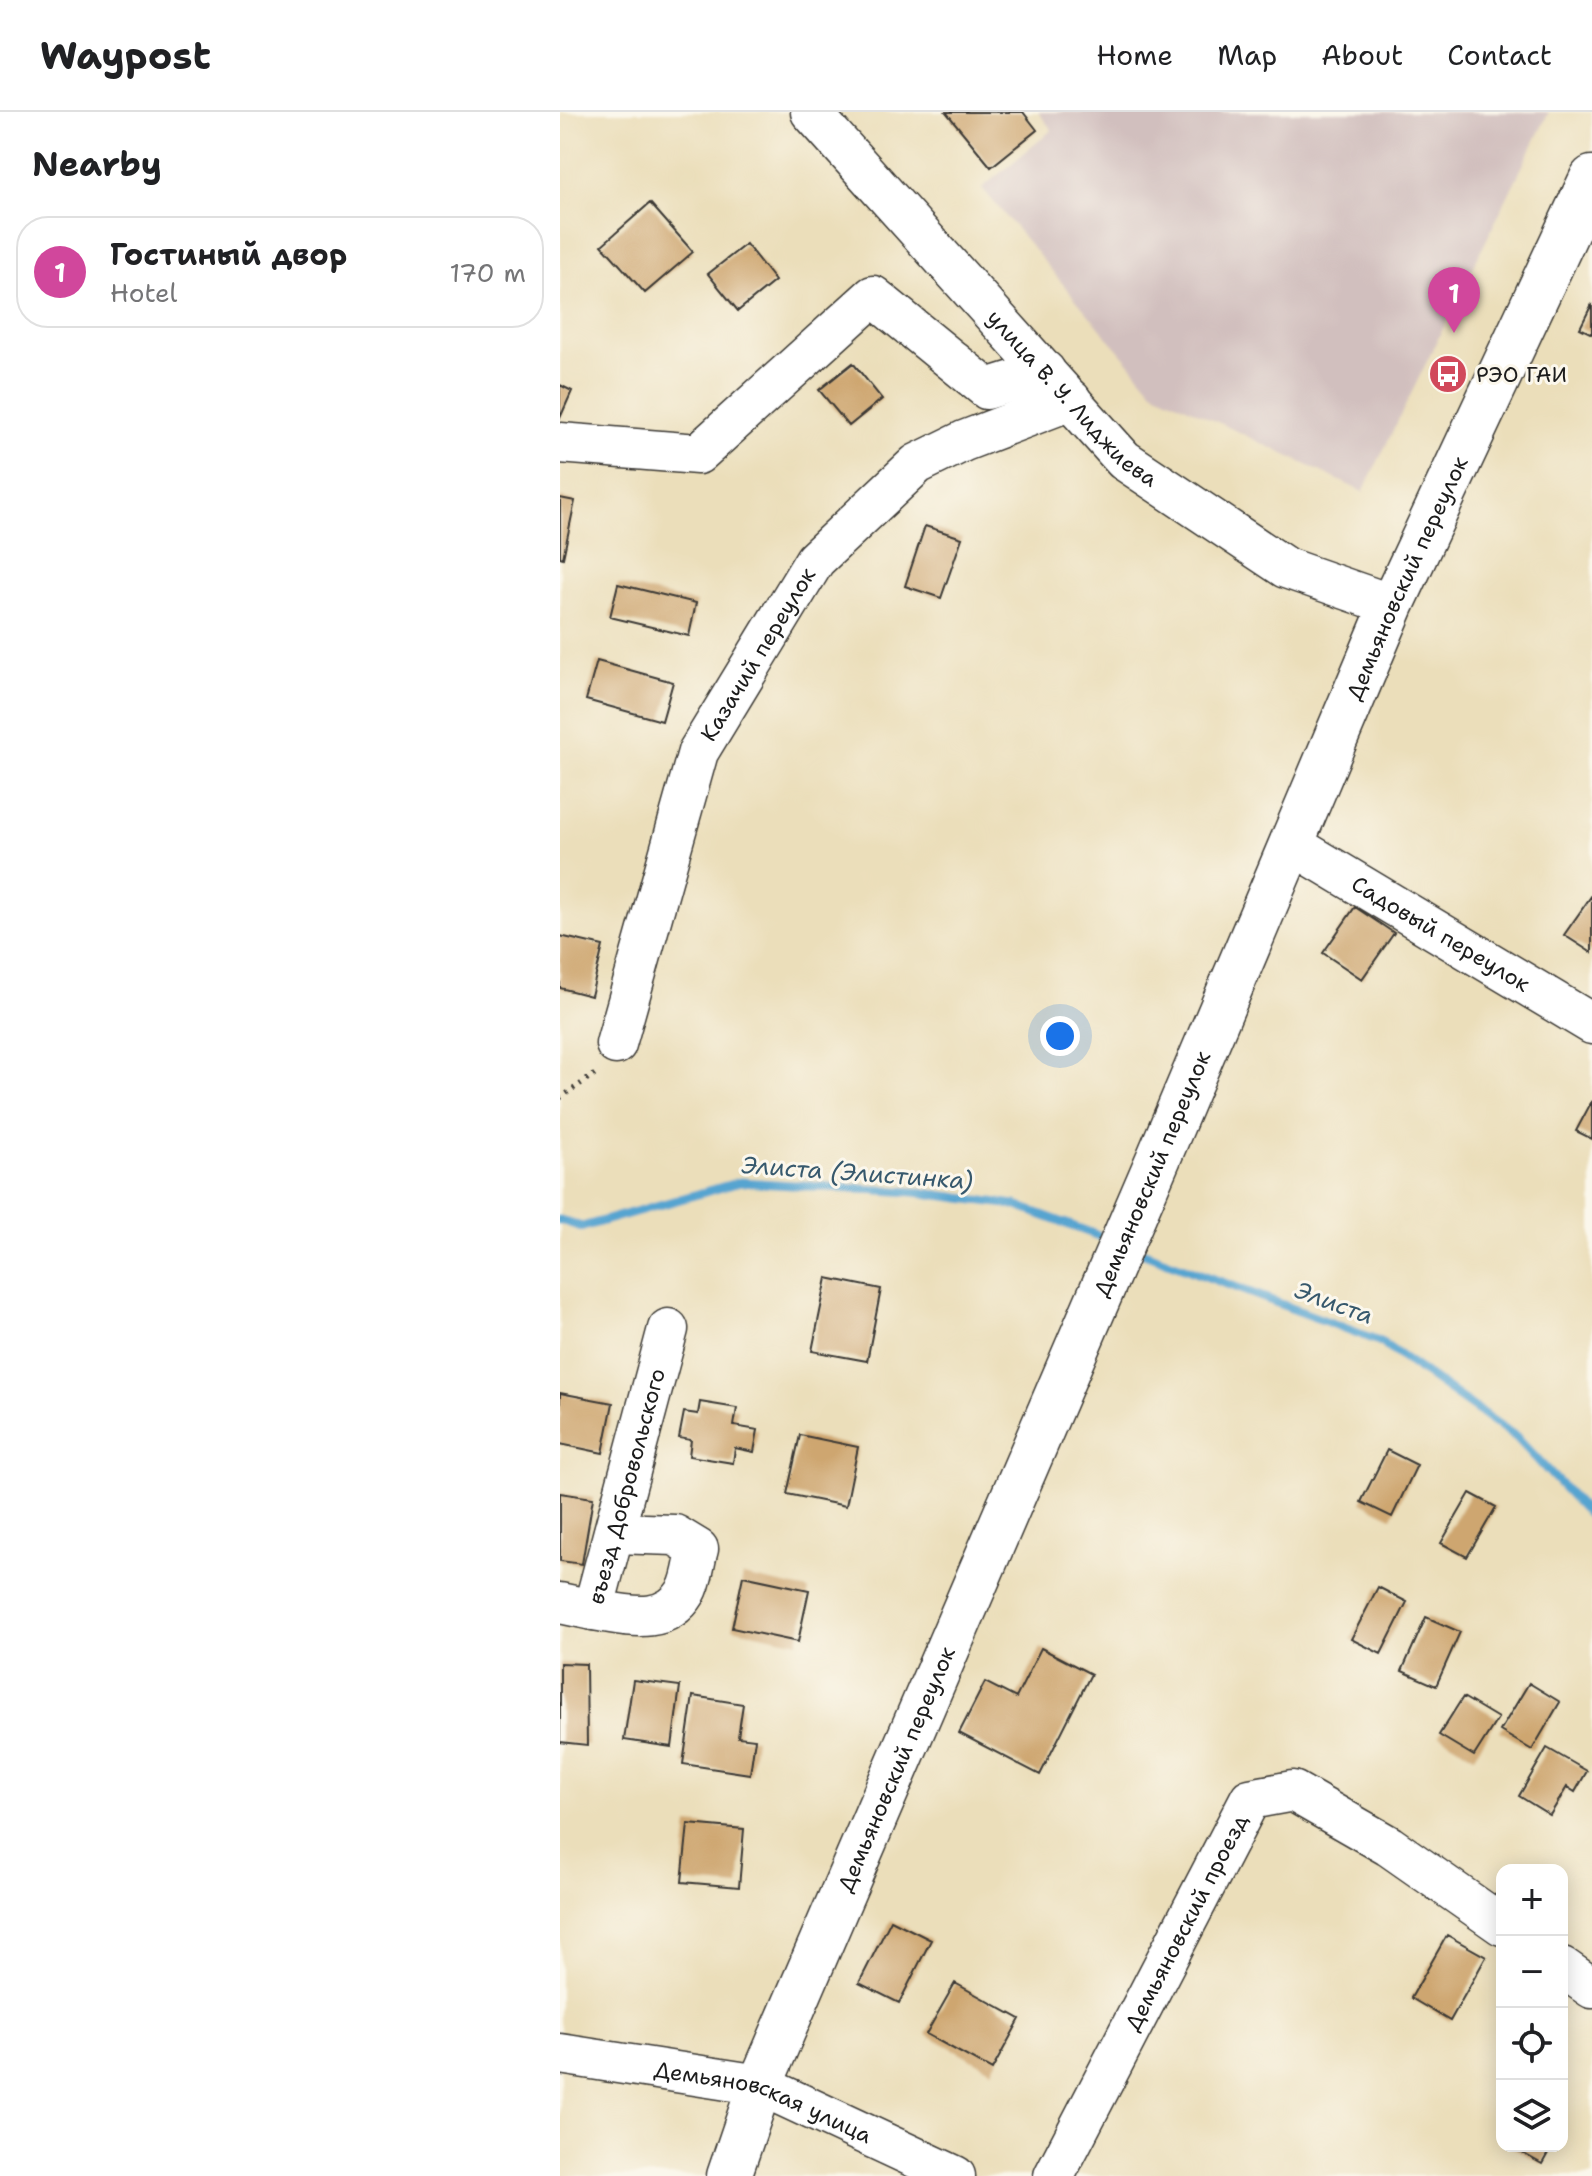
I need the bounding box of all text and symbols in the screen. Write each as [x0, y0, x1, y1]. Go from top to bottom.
text: Waypost [40, 30, 211, 81]
text: Home [1096, 36, 1173, 74]
text: Map [1217, 36, 1277, 74]
text: About [1321, 36, 1403, 74]
text: Contact [1447, 36, 1552, 74]
text: Nearby [32, 141, 162, 187]
text: Гостиный двор [110, 234, 347, 275]
text: 1 [54, 255, 66, 290]
text: 170 m [449, 255, 526, 290]
pin: 1 [1428, 267, 1480, 333]
text: Hotel [110, 275, 177, 310]
street label: улица В. У. Лиджиева [981, 303, 1164, 493]
bus stop icon: РЭО ГАИ [1427, 353, 1469, 395]
place label: РЭО ГАИ [1476, 360, 1567, 389]
street label: Демьяновский переулок [1339, 451, 1474, 704]
street label: Казачий переулок [694, 561, 822, 746]
street label: Садовый переулок [1346, 869, 1536, 998]
your location [1040, 1016, 1080, 1056]
street label: Демьяновский переулок [1086, 1046, 1217, 1301]
water label: Элиста (Элистинка) [740, 1149, 974, 1197]
water label: Элиста [1290, 1274, 1378, 1332]
street label: въезд Добровольского [581, 1365, 671, 1607]
street label: Демьяновский переулок [830, 1642, 962, 1896]
street label: Демьяновский проезд [1118, 1809, 1254, 2036]
map controls [1496, 1864, 1568, 2152]
button: + [1496, 1864, 1568, 1936]
button: − [1496, 1936, 1568, 2008]
button: locate [1496, 2008, 1568, 2080]
street label: Демьяновская улица [652, 2054, 877, 2150]
button: layers [1496, 2080, 1568, 2152]

